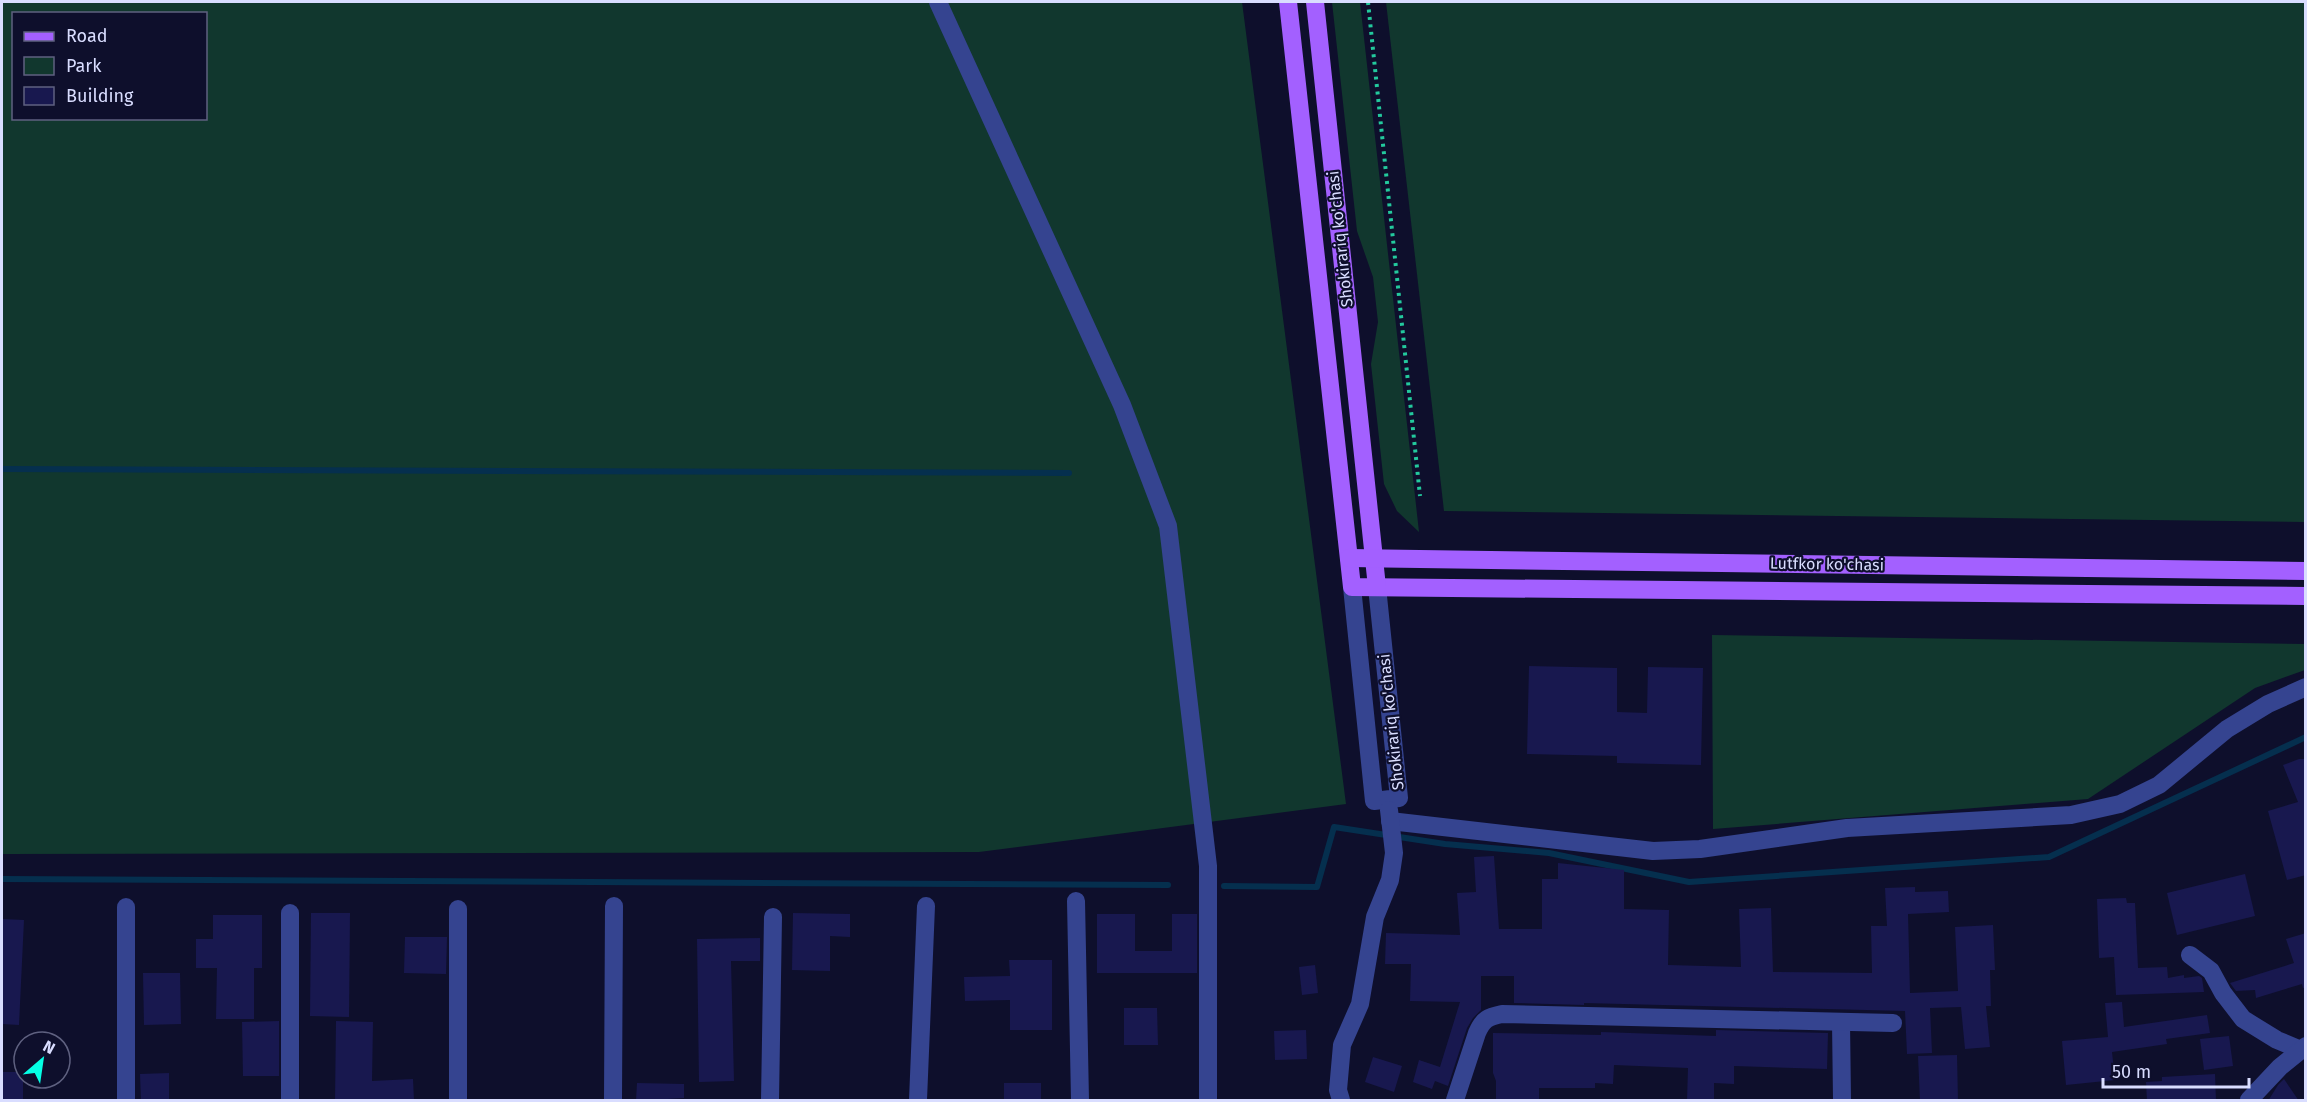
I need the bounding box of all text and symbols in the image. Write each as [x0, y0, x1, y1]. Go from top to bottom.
legend [12, 12, 207, 120]
text: Road [66, 25, 108, 47]
text: Park [66, 55, 102, 77]
text: Building [66, 85, 134, 107]
street label: Shokirariq ko'chasi [1323, 170, 1357, 308]
street label: Lutfkor ko'chasi [1770, 554, 1884, 574]
street label: Shokirariq ko'chasi [1374, 653, 1408, 791]
north arrow [12, 1030, 72, 1090]
text: N [40, 1036, 58, 1058]
scale bar [2103, 1051, 2248, 1089]
text: 50 m [2112, 1061, 2151, 1083]

